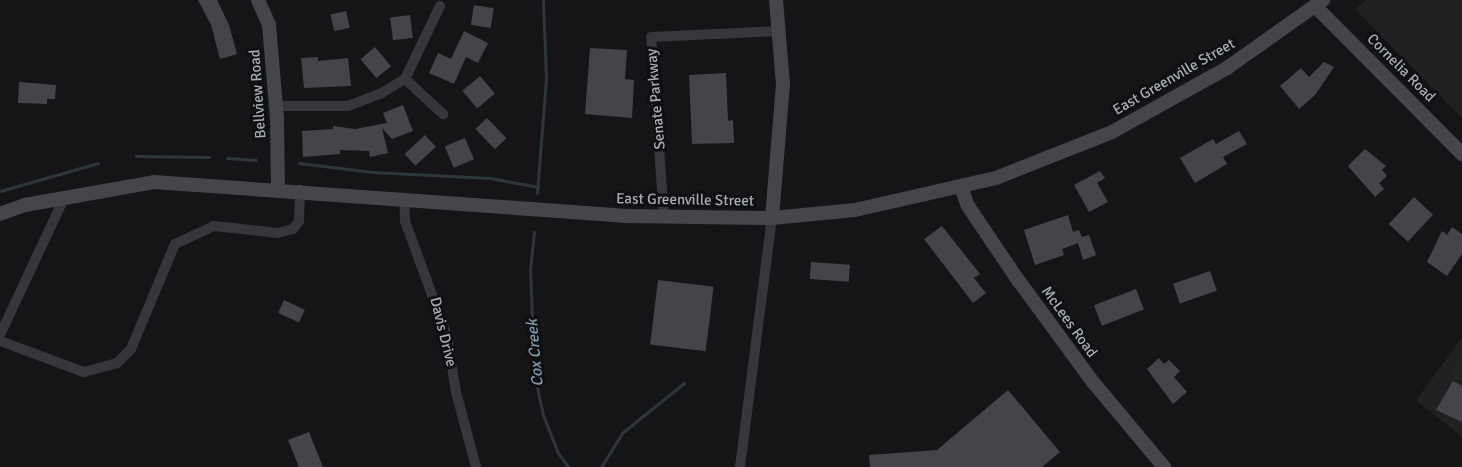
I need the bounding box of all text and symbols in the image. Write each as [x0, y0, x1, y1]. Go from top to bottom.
street label: Cornelia Road [1363, 30, 1439, 106]
street label: East Greenville Street [1110, 35, 1238, 119]
street label: Senate Parkway [643, 48, 669, 150]
street label: Bellview Road [246, 49, 270, 139]
street label: East Greenville Street [616, 190, 754, 210]
street label: McLees Road [1037, 283, 1101, 361]
street label: Davis Drive [426, 295, 460, 369]
water label: Cox Creek [522, 318, 548, 388]

